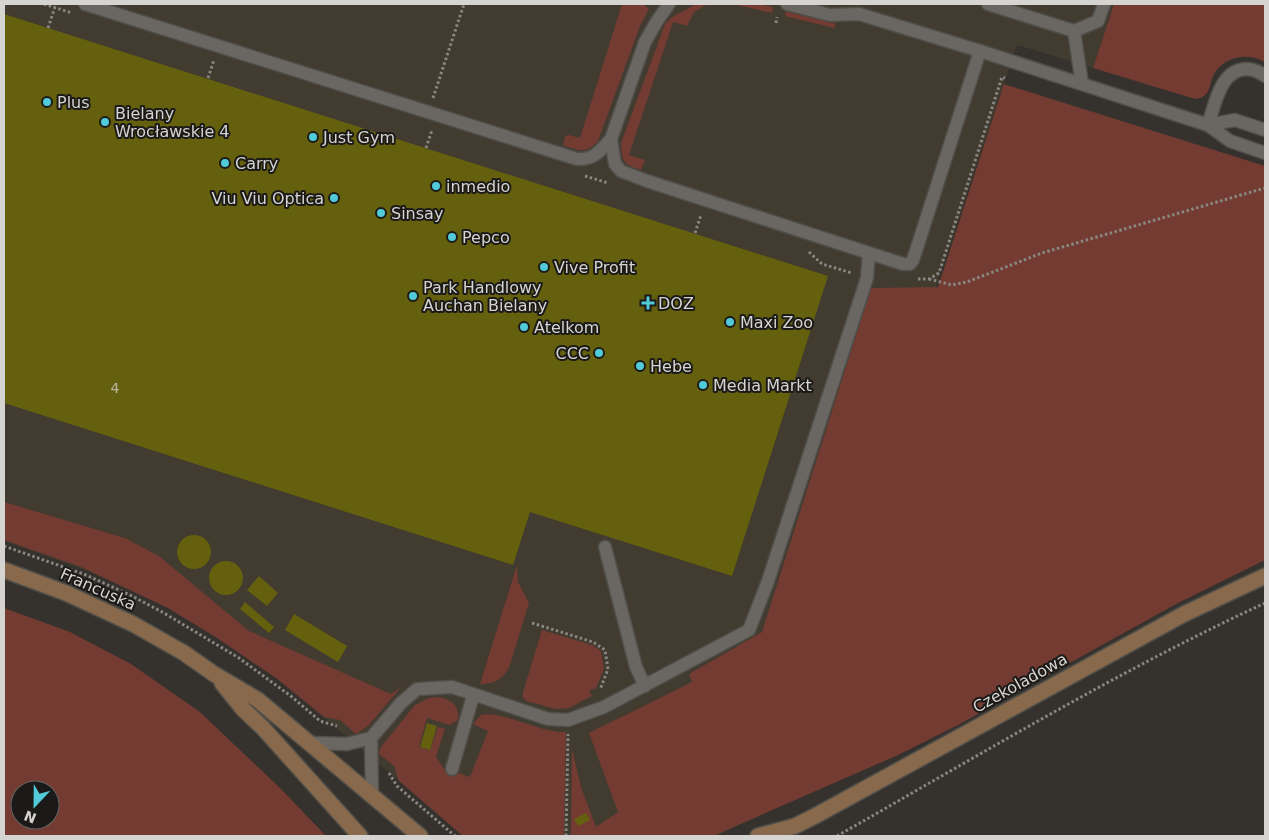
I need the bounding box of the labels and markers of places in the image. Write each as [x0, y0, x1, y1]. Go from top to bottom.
place label: Plus [57, 93, 90, 112]
marker: Plus [41, 96, 53, 108]
place label: Bielany Wrocławskie 4 [115, 104, 230, 141]
marker: Bielany Wrocławskie 4 [99, 116, 111, 128]
place label: Just Gym [322, 128, 395, 147]
marker: Just Gym [307, 131, 319, 143]
place label: Carry [235, 154, 278, 173]
marker: Carry [219, 157, 231, 169]
place label: inmedio [446, 177, 510, 196]
marker: inmedio [430, 180, 442, 192]
place label: Viu Viu Optica [211, 189, 324, 208]
marker: Viu Viu Optica [328, 192, 340, 204]
place label: Sinsay [391, 204, 443, 223]
marker: Sinsay [375, 207, 387, 219]
place label: Pepco [462, 228, 510, 247]
marker: Pepco [446, 231, 458, 243]
place label: Vive Profit [554, 258, 635, 277]
marker: Vive Profit [538, 261, 550, 273]
place label: Park Handlowy Auchan Bielany [423, 278, 547, 315]
marker: Park Handlowy Auchan Bielany [407, 290, 419, 302]
place label: DOZ [658, 294, 694, 313]
marker: DOZ [642, 297, 654, 309]
place label: Maxi Zoo [740, 313, 813, 332]
marker: Maxi Zoo [724, 316, 736, 328]
place label: Atelkom [534, 318, 599, 337]
marker: Atelkom [518, 321, 530, 333]
place label: CCC [555, 344, 589, 363]
marker: CCC [593, 347, 605, 359]
place label: Hebe [650, 357, 692, 376]
marker: Hebe [634, 360, 646, 372]
place label: Media Markt [713, 376, 812, 395]
marker: Media Markt [697, 379, 709, 391]

